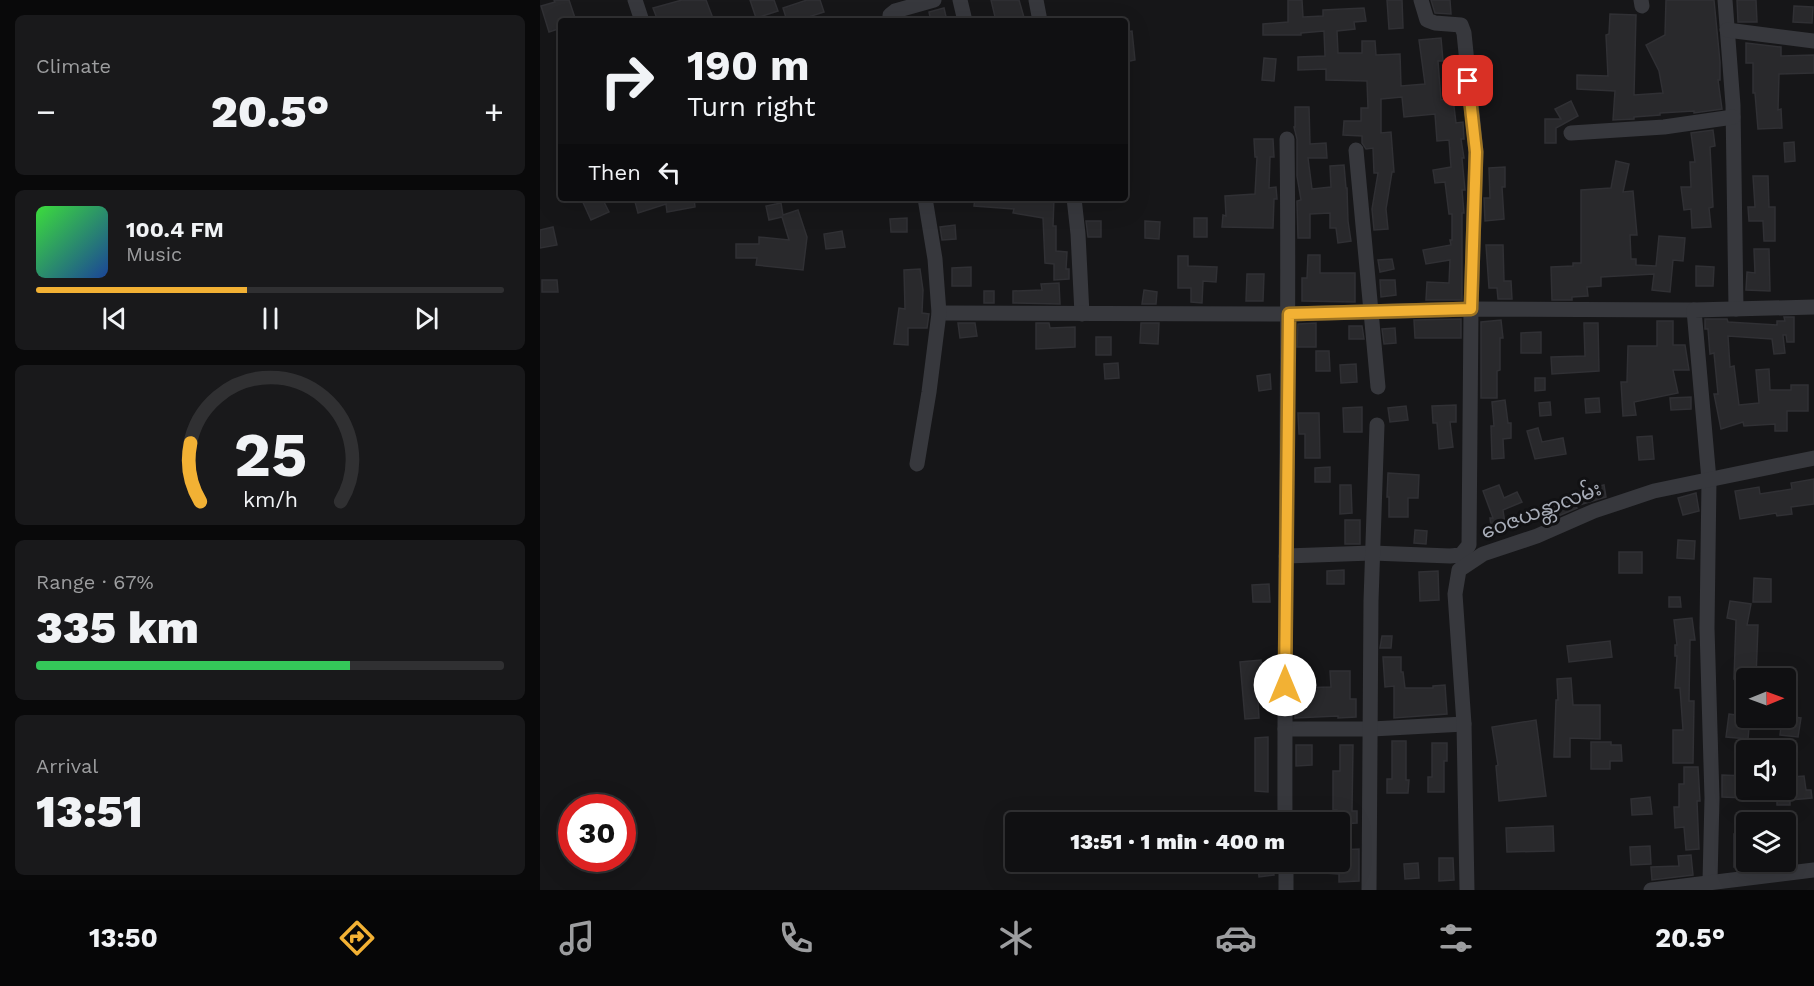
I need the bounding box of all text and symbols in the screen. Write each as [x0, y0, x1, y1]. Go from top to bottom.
text: 190 m [687, 41, 810, 90]
icon: right [588, 42, 666, 120]
text: Climate [36, 54, 111, 78]
pin [1442, 55, 1493, 106]
icon: arrive [1451, 64, 1484, 97]
text: 20.5° [211, 85, 329, 138]
text: Turn right [687, 91, 816, 123]
text: − [36, 92, 56, 131]
text: + [484, 92, 504, 131]
icon: left [653, 156, 686, 189]
text: Then [588, 160, 641, 185]
text: 100.4 FM [126, 217, 224, 242]
text: Music [126, 242, 182, 266]
icon: previous [98, 302, 131, 335]
icon: pause [254, 302, 287, 335]
icon: next [410, 302, 443, 335]
text: 25 [233, 418, 307, 491]
street label: ဝေဇယန္တာလမ်း [1477, 474, 1606, 548]
text: km/h [242, 487, 298, 512]
text: Range · 67% [36, 570, 154, 594]
text: 335 km [36, 601, 199, 654]
position arrow [1253, 653, 1317, 717]
north arrow [1736, 668, 1796, 728]
map controls [1736, 668, 1796, 872]
button: sound [1736, 740, 1796, 800]
text: Arrival [36, 754, 98, 778]
text: 13:51 [36, 785, 143, 838]
speed limit sign: 30 [558, 794, 636, 872]
button: layers [1736, 812, 1796, 872]
text: 13:51 · 1 min · 400 m [1070, 829, 1285, 854]
icon: directions [336, 917, 378, 959]
icon: music [556, 917, 598, 959]
icon: phone [775, 917, 817, 959]
icon: climate [995, 917, 1037, 959]
icon: car [1215, 917, 1257, 959]
icon: filters [1435, 917, 1477, 959]
text: 13:50 [89, 922, 158, 954]
text: 20.5° [1655, 922, 1725, 954]

